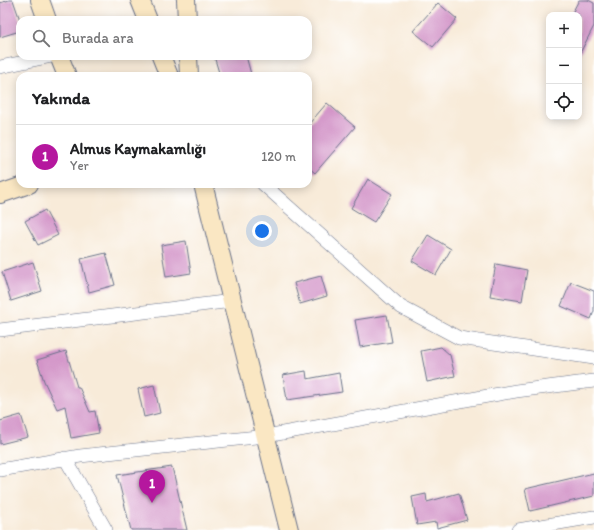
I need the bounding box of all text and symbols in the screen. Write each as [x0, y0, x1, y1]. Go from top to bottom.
map controls [546, 12, 582, 120]
button: + [546, 12, 582, 48]
search box [16, 16, 312, 60]
icon: search [30, 27, 52, 49]
text: Burada ara [62, 29, 134, 47]
button: − [546, 48, 582, 84]
button: locate [546, 84, 582, 120]
text: Yakında [32, 88, 90, 108]
text: Almus Kaymakamlığı [70, 140, 206, 158]
text: 1 [42, 149, 48, 164]
text: 120 m [261, 149, 296, 164]
text: Yer [70, 158, 89, 173]
your location [252, 221, 272, 241]
pin: 1 [139, 470, 165, 503]

